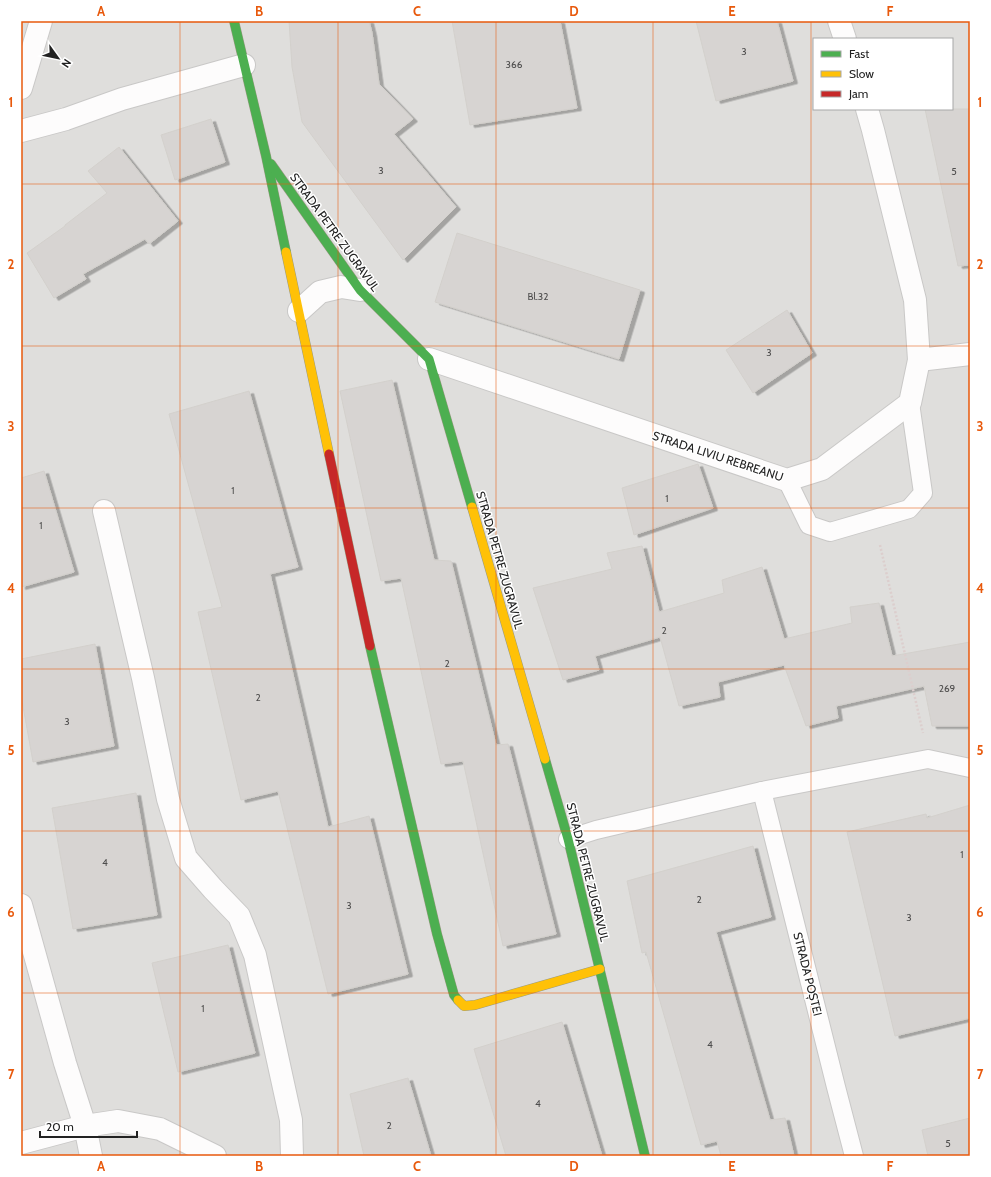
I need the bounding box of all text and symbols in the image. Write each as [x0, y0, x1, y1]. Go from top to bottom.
text: A [97, 3, 106, 19]
text: B [255, 3, 263, 19]
text: C [413, 3, 421, 19]
text: D [569, 3, 579, 19]
text: E [728, 3, 736, 19]
text: F [887, 3, 894, 19]
north arrow [38, 38, 78, 78]
legend [813, 38, 953, 110]
house number: 3 [741, 45, 747, 58]
text: Fast [849, 46, 869, 61]
text: N [58, 56, 74, 71]
house number: 366 [506, 58, 523, 71]
text: Slow [849, 66, 874, 81]
text: Jam [848, 86, 868, 101]
text: 1 [9, 94, 13, 110]
text: 1 [978, 94, 982, 110]
house number: 3 [378, 164, 384, 177]
house number: 5 [951, 165, 957, 178]
street label: STRADA PETRE ZUGRAVUL [287, 170, 383, 294]
text: 2 [8, 256, 15, 272]
text: 2 [977, 256, 984, 272]
house number: Bl.32 [527, 290, 549, 303]
house number: 3 [766, 346, 772, 359]
text: 3 [7, 418, 15, 434]
text: 3 [976, 418, 984, 434]
street label: STRADA LIVIU REBREANU [651, 428, 785, 484]
house number: 1 [231, 484, 235, 497]
street label: STRADA PETRE ZUGRAVUL [473, 489, 527, 631]
house number: 1 [665, 492, 669, 505]
house number: 1 [39, 519, 43, 532]
text: 4 [7, 580, 15, 596]
text: 4 [976, 580, 984, 596]
house number: 2 [661, 624, 667, 637]
house number: 2 [444, 657, 450, 670]
house number: 269 [939, 682, 956, 695]
house number: 2 [255, 691, 261, 704]
house number: 3 [64, 715, 70, 728]
text: 5 [8, 742, 15, 758]
text: 5 [977, 742, 984, 758]
street label: STRADA PETRE ZUGRAVUL [563, 801, 613, 943]
house number: 1 [960, 848, 964, 861]
house number: 4 [102, 856, 108, 869]
house number: 2 [696, 893, 702, 906]
house number: 3 [346, 899, 352, 912]
text: 6 [7, 904, 15, 920]
text: 6 [976, 904, 984, 920]
house number: 3 [906, 911, 912, 924]
street label: STRADA POȘTEI [789, 931, 826, 1018]
house number: 1 [201, 1002, 205, 1015]
house number: 4 [707, 1038, 713, 1051]
text: 7 [8, 1066, 15, 1082]
text: 7 [977, 1066, 984, 1082]
house number: 4 [535, 1097, 541, 1110]
scale bar [40, 1113, 137, 1139]
text: 20 m [46, 1119, 74, 1134]
house number: 2 [386, 1119, 392, 1132]
house number: 5 [945, 1137, 951, 1150]
text: A [97, 1158, 106, 1174]
text: B [255, 1158, 263, 1174]
text: C [413, 1158, 421, 1174]
text: D [569, 1158, 579, 1174]
text: E [728, 1158, 736, 1174]
text: F [887, 1158, 894, 1174]

